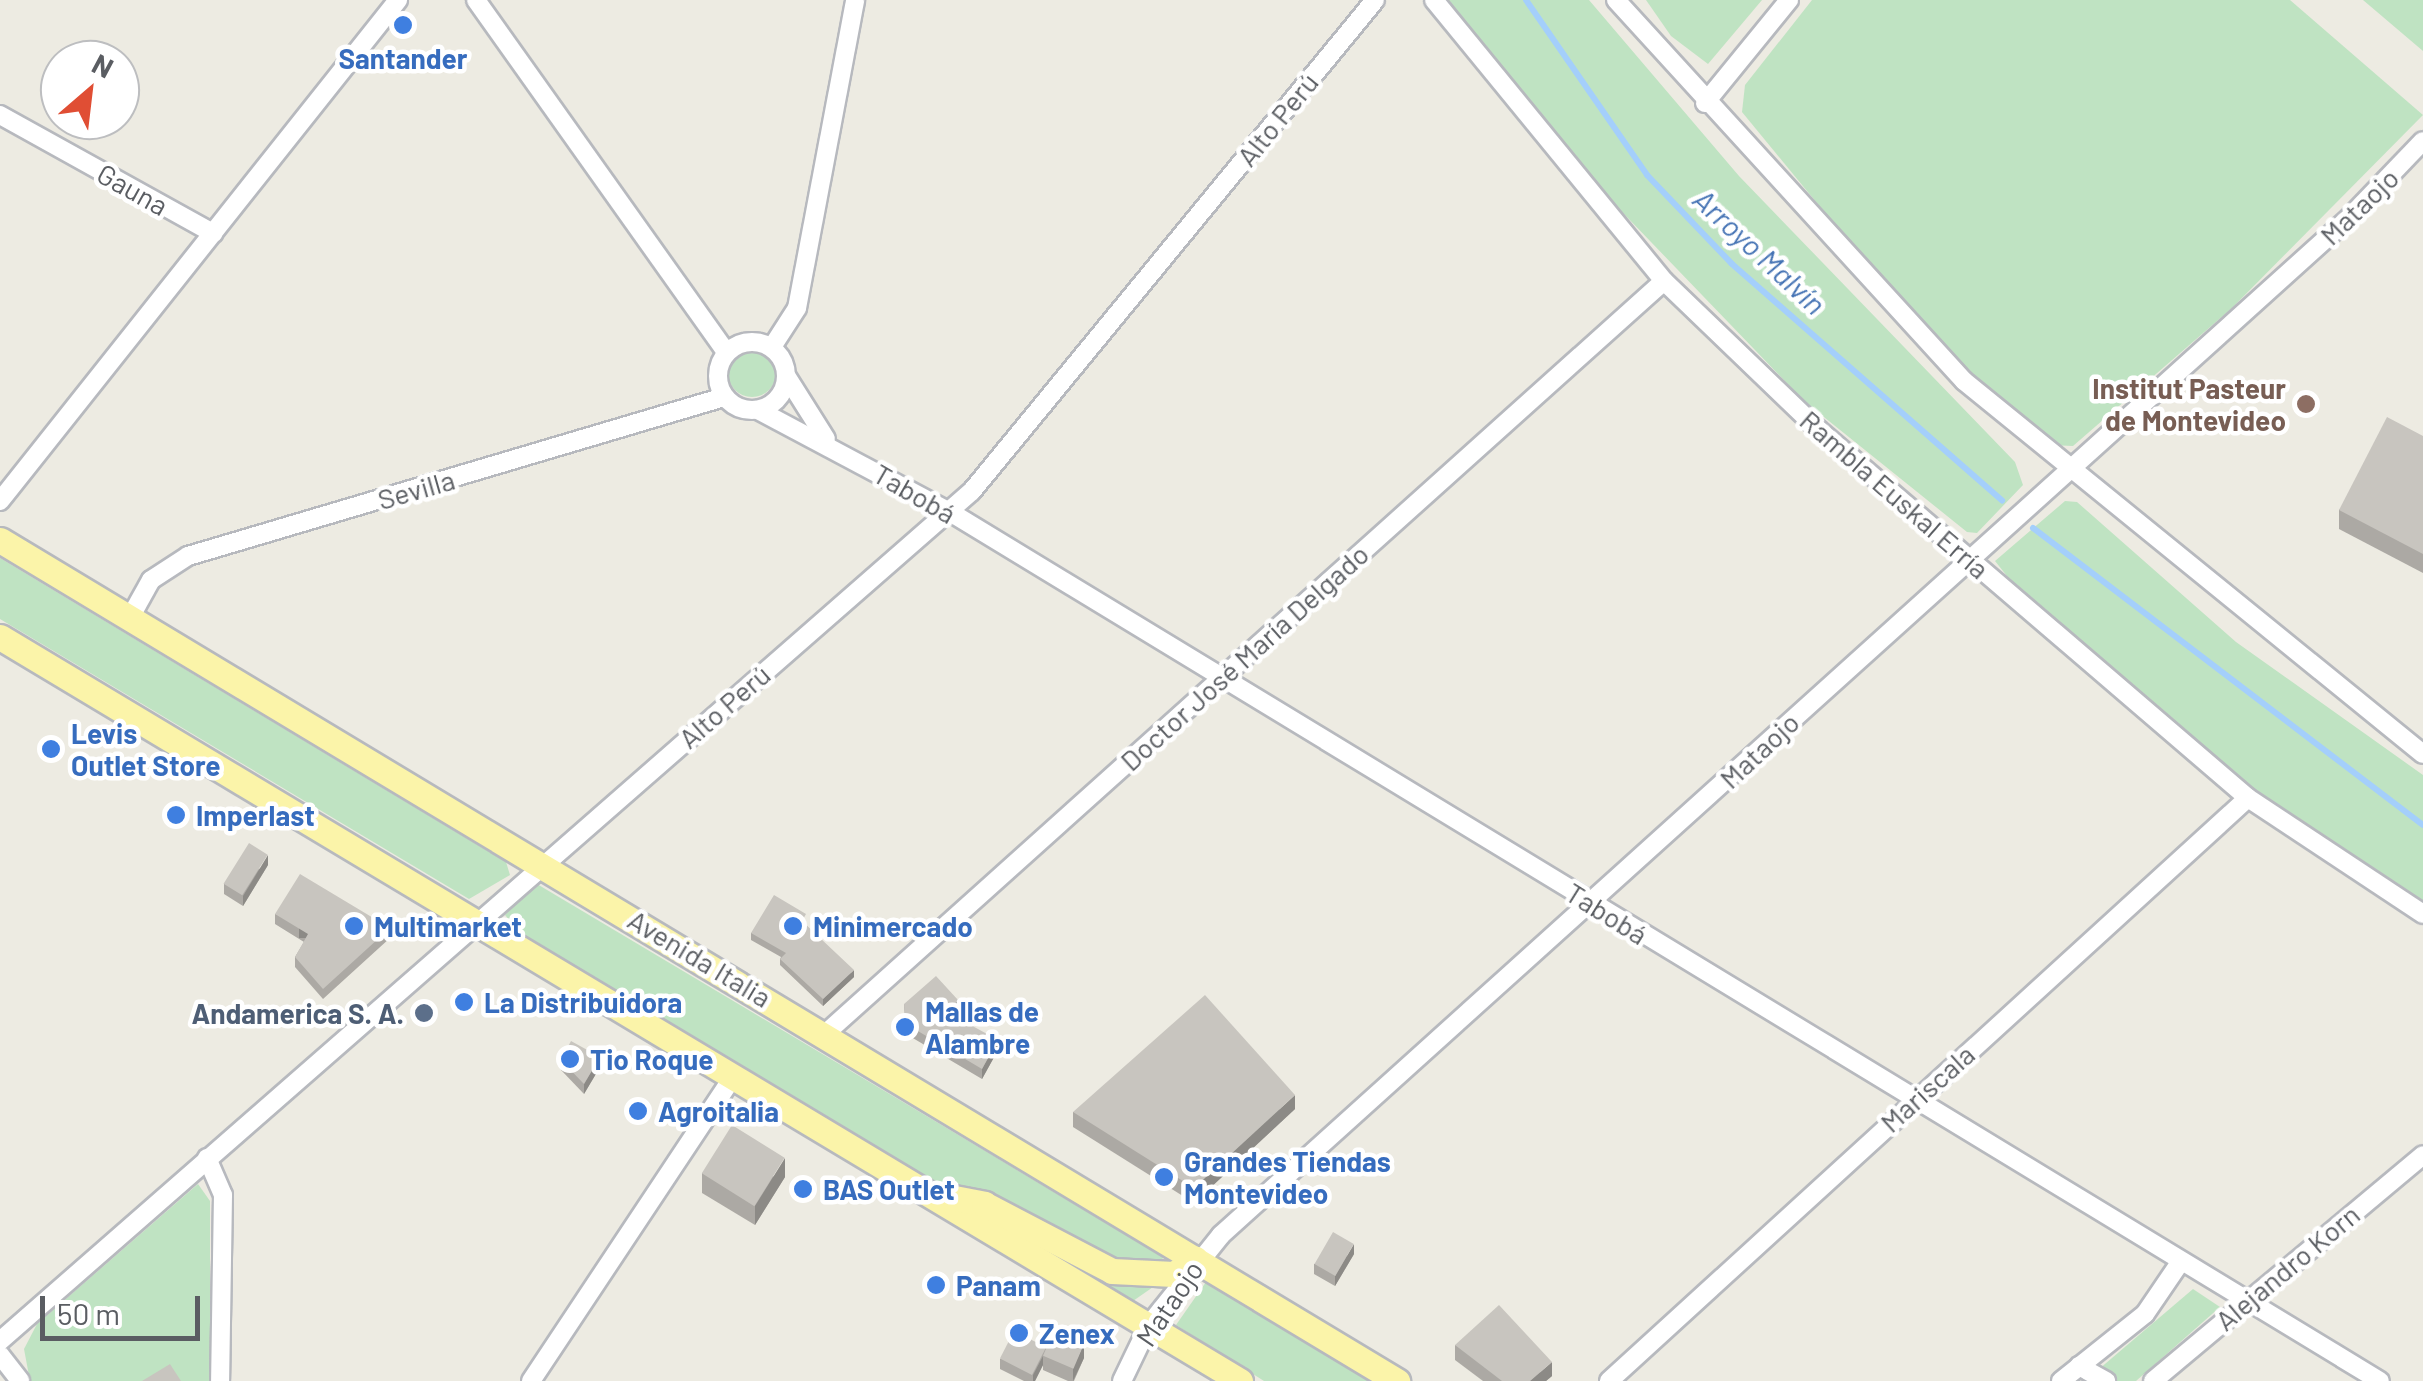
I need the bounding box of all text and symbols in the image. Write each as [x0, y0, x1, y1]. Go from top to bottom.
marker: Santander [392, 14, 414, 36]
north arrow [40, 40, 140, 140]
place label: Santander [338, 41, 468, 75]
text: N [87, 46, 119, 85]
street label: Alto Perú [1229, 66, 1325, 172]
street label: Gauna [92, 156, 174, 222]
street label: Mataojo [2313, 161, 2405, 251]
water label: Arroyo Malvín [1686, 181, 1834, 321]
place label: Institut Pasteur de Montevideo [2092, 371, 2286, 437]
marker: Institut Pasteur de Montevideo [2295, 393, 2317, 415]
street label: Rambla Euskal Erría [1794, 403, 1996, 585]
street label: Tabobá [868, 456, 962, 530]
street label: Sevilla [374, 462, 458, 516]
street label: Doctor José María Delgado [1113, 537, 1375, 777]
street label: Alto Perú [671, 657, 777, 755]
street label: Mataojo [1712, 705, 1806, 795]
place label: Levis Outlet Store [71, 716, 221, 782]
marker: Levis Outlet Store [40, 738, 62, 760]
place label: Imperlast [196, 798, 315, 832]
marker: Imperlast [165, 804, 187, 826]
street label: Tabobá [1560, 875, 1654, 951]
street label: Avenida Italia [622, 902, 778, 1014]
place label: Multimarket [374, 909, 522, 943]
place label: Minimercado [813, 909, 973, 943]
marker: Multimarket [343, 915, 365, 937]
marker: Minimercado [782, 915, 804, 937]
place label: La Distribuidora [484, 985, 682, 1019]
marker: La Distribuidora [453, 991, 475, 1013]
place label: Mallas de Alambre [925, 994, 1039, 1060]
place label: Andamerica S. A. [191, 996, 404, 1030]
marker: Andamerica S. A. [413, 1002, 435, 1024]
marker: Mallas de Alambre [894, 1016, 916, 1038]
street label: Mariscala [1873, 1037, 1981, 1139]
place label: Tio Roque [590, 1042, 714, 1076]
marker: Tio Roque [559, 1048, 581, 1070]
place label: Agroitalia [658, 1094, 779, 1128]
marker: Agroitalia [627, 1100, 649, 1122]
place label: Grandes Tiendas Montevideo [1184, 1144, 1391, 1210]
marker: Grandes Tiendas Montevideo [1153, 1166, 1175, 1188]
place label: BAS Outlet [823, 1172, 955, 1206]
marker: BAS Outlet [792, 1178, 814, 1200]
street label: Alejandro Korn [2208, 1197, 2366, 1337]
street label: Mataojo [1128, 1254, 1210, 1352]
place label: Panam [956, 1268, 1041, 1302]
marker: Panam [925, 1274, 947, 1296]
scale bar [45, 1276, 205, 1338]
text: 50 m [57, 1295, 120, 1331]
place label: Zenex [1039, 1316, 1115, 1350]
marker: Zenex [1008, 1322, 1030, 1344]

